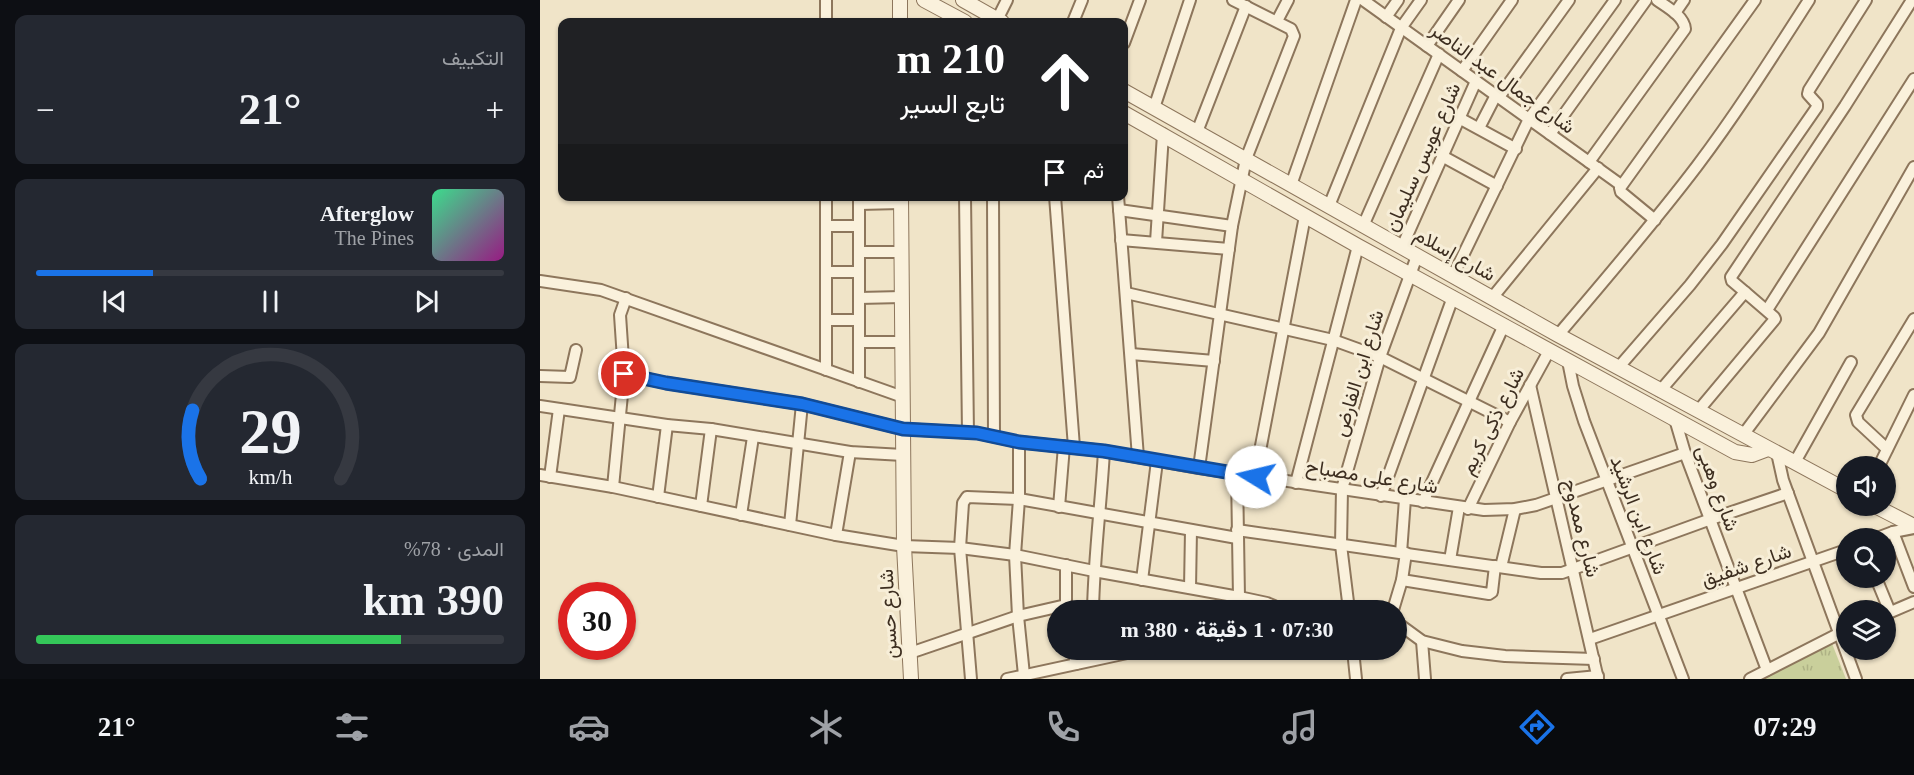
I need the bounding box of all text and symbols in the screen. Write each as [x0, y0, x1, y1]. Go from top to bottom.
street label: شارع جمال عبد الناصر [1424, 18, 1579, 140]
text: 210 m [897, 36, 1005, 82]
icon: ahead [1026, 42, 1104, 120]
text: التكييف [442, 47, 504, 69]
street label: شارع عويس سليمان [1379, 79, 1467, 236]
text: 21° [239, 84, 302, 134]
text: تابع السير [900, 89, 1005, 119]
text: − [36, 92, 55, 128]
text: + [485, 92, 504, 128]
icon: arrive [1038, 156, 1071, 189]
text: ثم [1083, 158, 1104, 183]
text: Afterglow [320, 201, 414, 226]
street label: شارع إسلام [1409, 223, 1500, 288]
text: The Pines [335, 227, 414, 249]
icon: previous [98, 285, 131, 318]
icon: pause [254, 285, 287, 318]
icon: next [410, 285, 443, 318]
street label: شارع ابن الفارض [1328, 307, 1391, 440]
pin [598, 348, 649, 399]
icon: arrive [607, 357, 640, 390]
street label: شارع ذكى كريم [1456, 364, 1531, 479]
text: 29 [239, 397, 301, 466]
street label: شارع وهبى [1689, 442, 1744, 535]
position arrow [1224, 445, 1288, 509]
street label: شارع ابن الرشيد [1603, 453, 1672, 579]
street label: شارع على مصباح [1304, 455, 1440, 500]
map controls [1836, 456, 1896, 660]
button: sound [1836, 456, 1896, 516]
text: km/h [248, 465, 292, 489]
street label: شارع ممدوح [1556, 477, 1605, 580]
button: search [1836, 528, 1896, 588]
text: المدى · 78% [404, 538, 504, 560]
street label: شارع شفيق [1698, 539, 1795, 593]
street label: شارع حسن [875, 568, 904, 659]
text: 390 km [363, 575, 504, 625]
speed limit sign: 30 [558, 582, 636, 660]
button: layers [1836, 600, 1896, 660]
text: 07:30 · 1 دقيقة · 380 m [1120, 617, 1334, 642]
icon: filters [331, 706, 373, 748]
icon: car [568, 706, 610, 748]
icon: climate [805, 706, 847, 748]
icon: phone [1042, 706, 1084, 748]
icon: music [1279, 706, 1321, 748]
icon: directions [1516, 706, 1558, 748]
text: 21° [98, 712, 135, 742]
text: 07:29 [1753, 712, 1816, 742]

